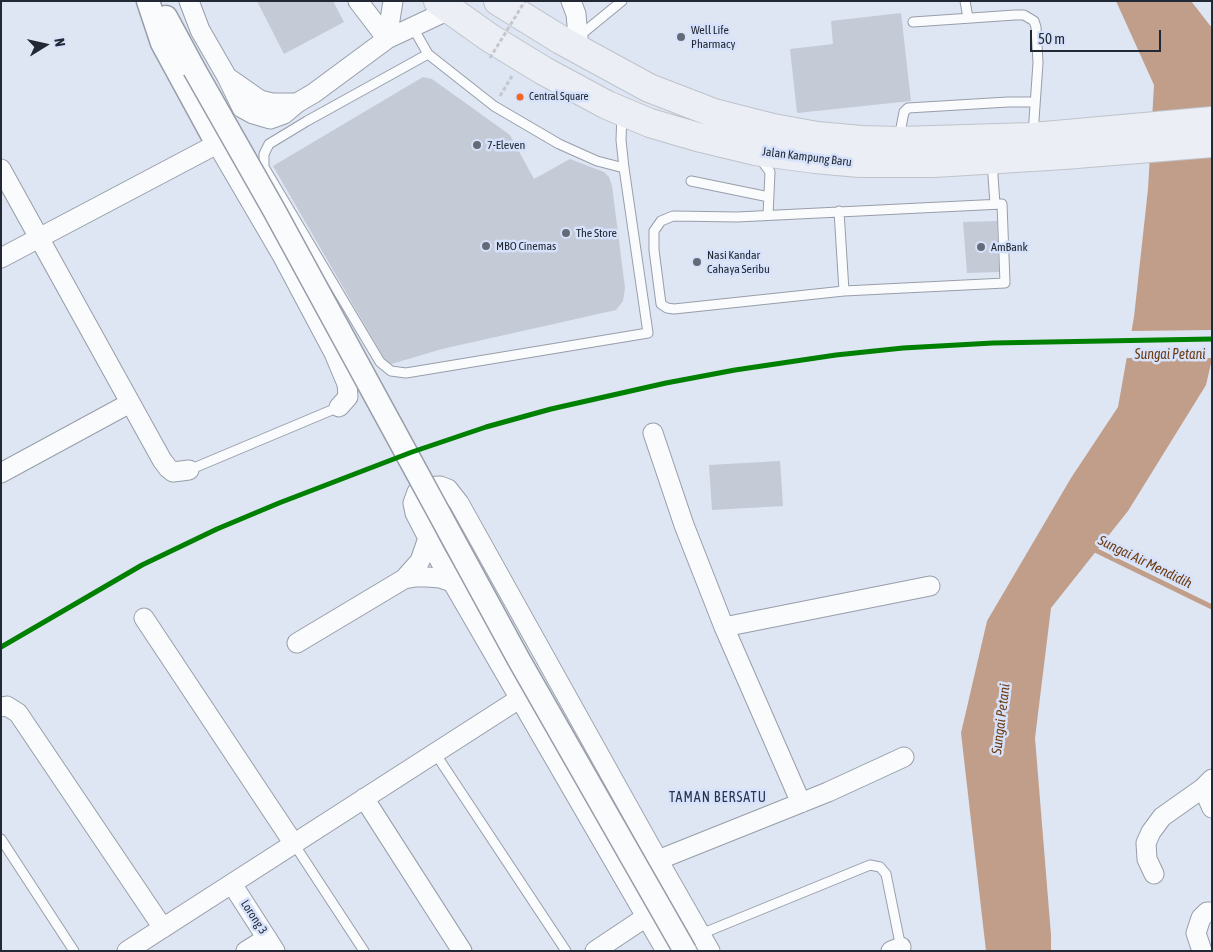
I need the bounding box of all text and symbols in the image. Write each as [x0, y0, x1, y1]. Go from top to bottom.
north arrow [20, 20, 70, 70]
scale bar [1033, 20, 1164, 52]
place label: Well Life Pharmacy [691, 23, 735, 51]
text: 50 m [1038, 30, 1065, 47]
marker: Well Life Pharmacy [675, 31, 687, 43]
text: N [51, 37, 68, 48]
place label: Central Square [529, 90, 589, 104]
marker: Central Square [515, 92, 525, 102]
place label: 7-Eleven [487, 138, 525, 152]
marker: 7-Eleven [471, 139, 483, 151]
street label: Jalan Kampung Baru [761, 144, 853, 170]
place label: The Store [576, 226, 617, 240]
marker: The Store [560, 227, 572, 239]
place label: MBO Cinemas [496, 239, 556, 253]
marker: MBO Cinemas [480, 240, 492, 252]
place label: AmBank [991, 240, 1028, 254]
marker: AmBank [975, 241, 987, 253]
place label: Nasi Kandar Cahaya Seribu [707, 248, 770, 276]
marker: Nasi Kandar Cahaya Seribu [691, 256, 703, 268]
water label: Sungai Petani [1135, 347, 1205, 363]
water label: Sungai Air Mendidih [1095, 532, 1195, 592]
water label: Sungai Petani [988, 683, 1014, 755]
district label: TAMAN BERSATU [667, 790, 769, 806]
street label: Lorong 3 [238, 897, 270, 937]

